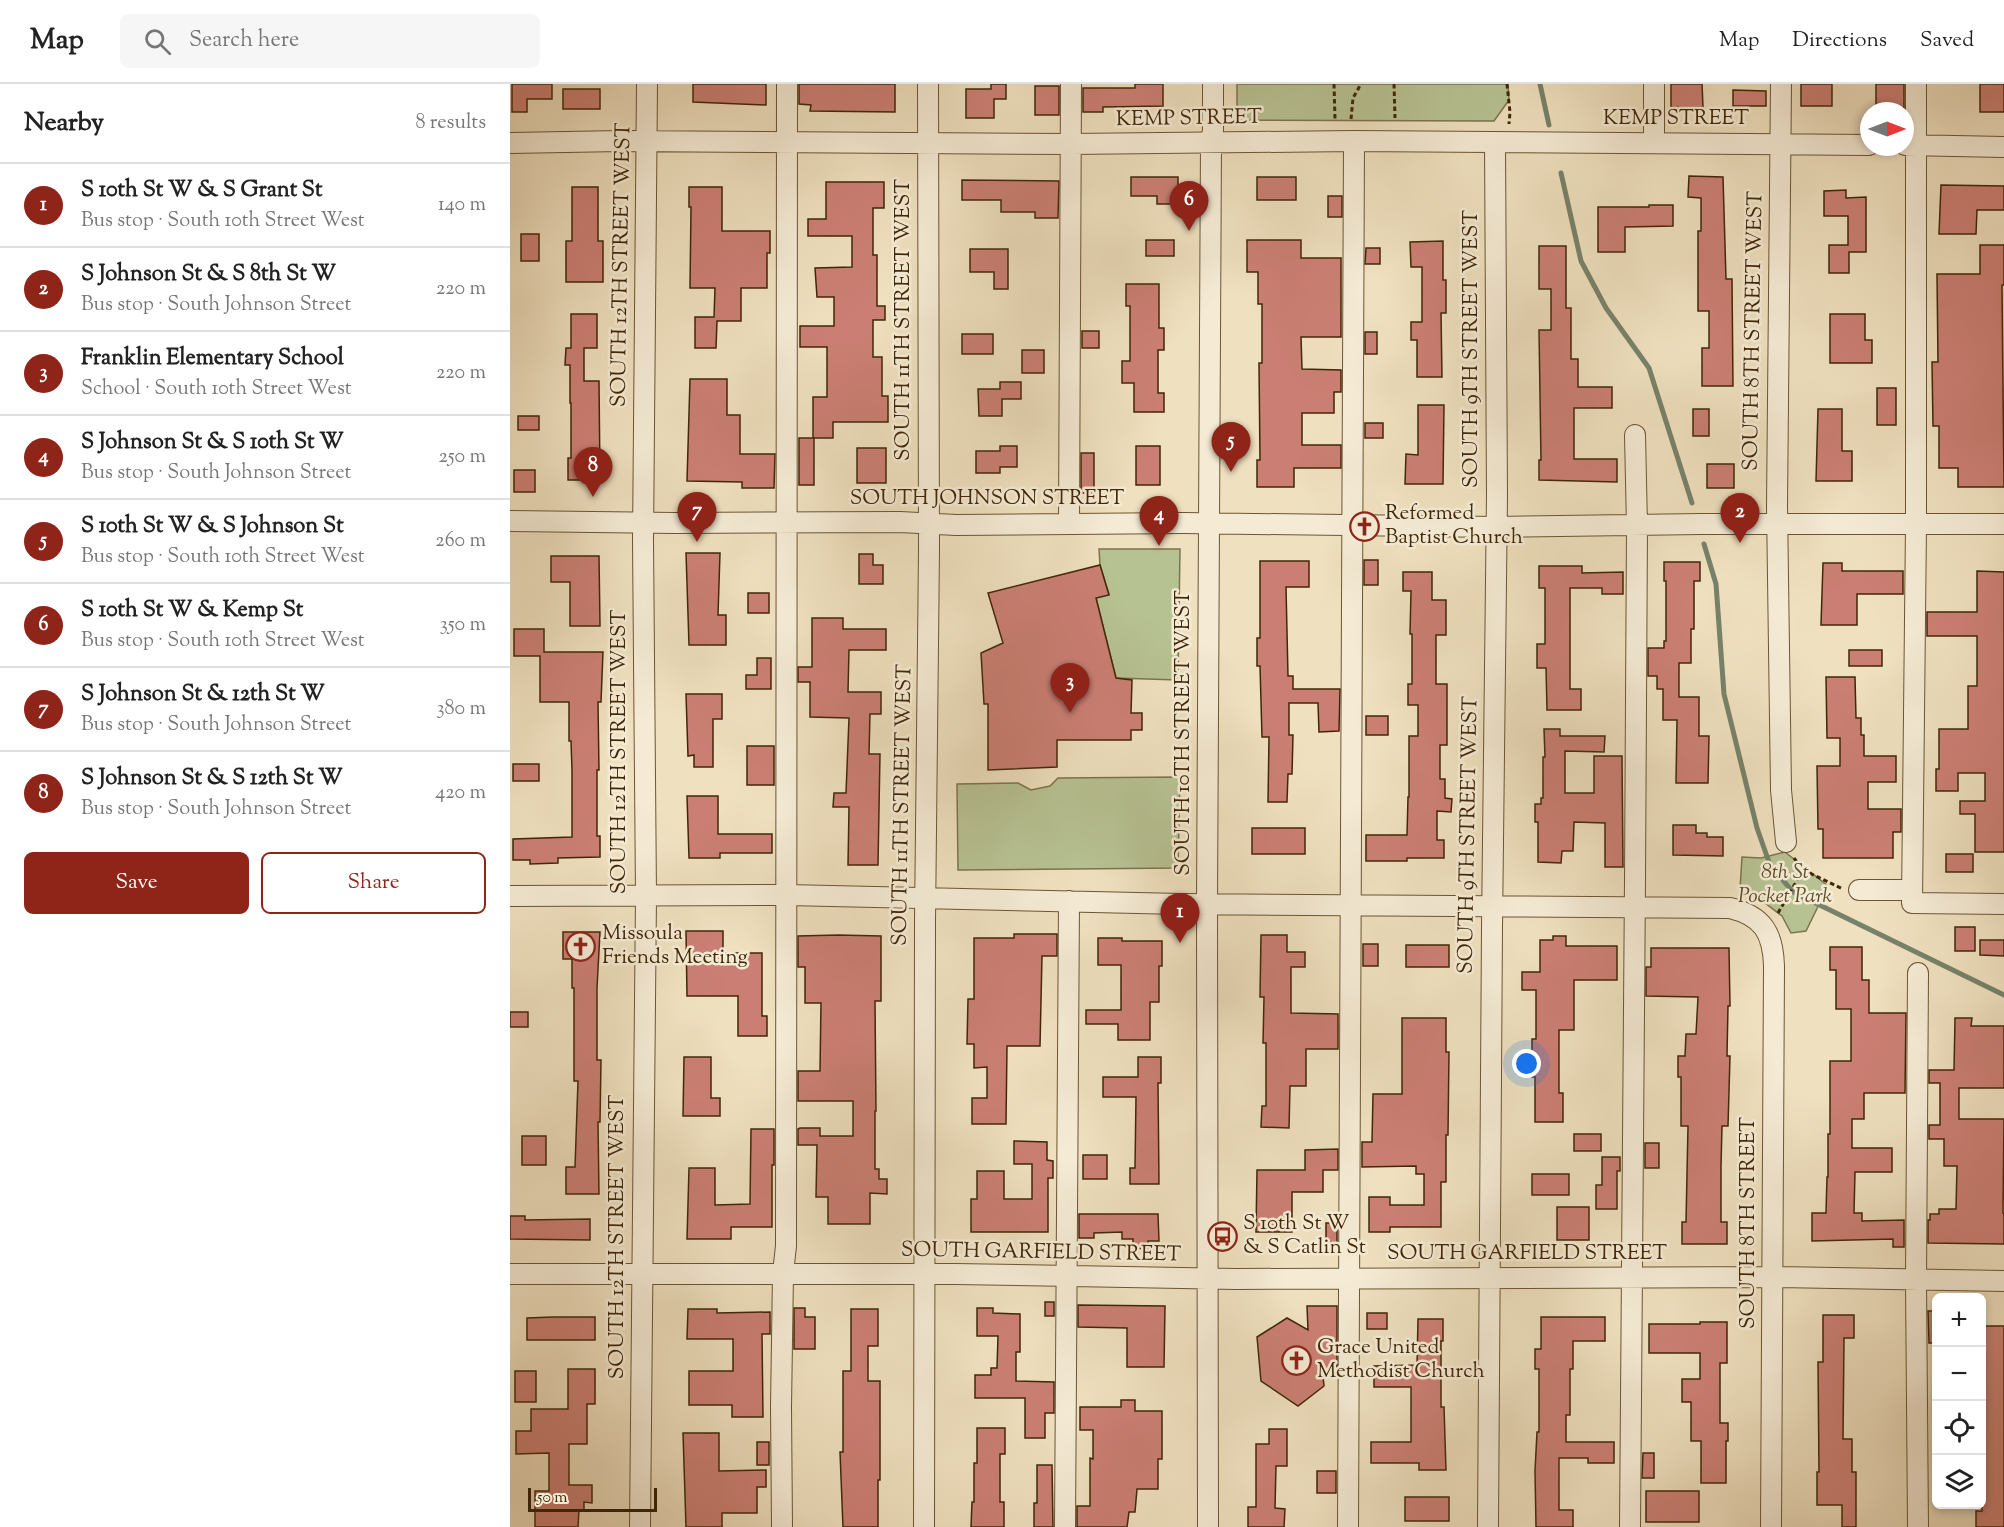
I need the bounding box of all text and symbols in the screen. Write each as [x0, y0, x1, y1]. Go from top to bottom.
search box [120, 14, 540, 68]
text: Map [30, 21, 84, 61]
icon: search [141, 25, 174, 58]
text: Search here [189, 25, 299, 57]
text: Map [1719, 26, 1759, 56]
text: Directions [1792, 26, 1887, 56]
text: Saved [1920, 26, 1974, 56]
north arrow [1860, 102, 1914, 156]
street label: KEMP STREET [1116, 103, 1262, 135]
street label: KEMP STREET [1603, 104, 1749, 134]
text: Nearby [24, 105, 104, 142]
text: 8 results [415, 109, 486, 138]
street label: SOUTH 12TH STREET WEST [605, 122, 639, 408]
text: S 10th St W & S Grant St [81, 175, 322, 207]
street label: SOUTH 11TH STREET WEST [889, 179, 919, 461]
pin: 6 [1170, 182, 1208, 231]
text: 1 [40, 191, 47, 220]
text: 140 m [438, 191, 486, 220]
street label: SOUTH 8TH STREET WEST [1737, 191, 1771, 471]
text: Bus stop · South 10th Street West [81, 207, 365, 236]
street label: SOUTH 9TH STREET WEST [1457, 210, 1487, 488]
text: S Johnson St & S 8th St W [81, 259, 336, 291]
text: 2 [39, 275, 48, 304]
text: 220 m [436, 275, 486, 304]
text: Bus stop · South Johnson Street [81, 291, 351, 320]
text: Franklin Elementary School [81, 343, 344, 375]
text: 3 [39, 359, 48, 388]
text: 220 m [436, 359, 486, 388]
text: School · South 10th Street West [81, 375, 352, 404]
pin: 5 [1212, 422, 1250, 472]
text: S Johnson St & S 10th St W [81, 427, 344, 459]
text: 4 [38, 443, 49, 472]
text: 250 m [438, 443, 486, 472]
pin: 8 [574, 448, 613, 497]
text: Bus stop · South Johnson Street [81, 459, 351, 488]
street label: SOUTH JOHNSON STREET [850, 484, 1125, 514]
pin: 7 [678, 492, 717, 542]
pin: 2 [1720, 494, 1760, 543]
pin: 4 [1140, 496, 1178, 546]
place label: Reformed Baptist Church [1385, 499, 1523, 553]
church icon: Reformed Baptist Church [1348, 510, 1380, 542]
text: S 10th St W & S Johnson St [81, 511, 344, 543]
text: 5 [40, 527, 47, 556]
text: 260 m [435, 527, 486, 556]
text: Bus stop · South 10th Street West [81, 543, 365, 572]
street label: SOUTH 10TH STREET WEST [1169, 590, 1199, 876]
text: S 10th St W & Kemp St [81, 595, 303, 627]
street label: SOUTH 12TH STREET WEST [605, 609, 635, 894]
text: 6 [39, 611, 48, 640]
text: 350 m [440, 611, 486, 640]
text: Bus stop · South 10th Street West [81, 627, 365, 656]
street label: SOUTH 11TH STREET WEST [886, 664, 920, 946]
pin: 3 [1050, 664, 1090, 713]
text: S Johnson St & 12th St W [81, 679, 325, 711]
text: 7 [38, 695, 49, 724]
text: 380 m [437, 695, 486, 724]
street label: SOUTH 9TH STREET WEST [1452, 696, 1486, 974]
text: Bus stop · South Johnson Street [81, 711, 351, 740]
text: S Johnson St & S 12th St W [81, 763, 343, 795]
text: 8 [39, 779, 49, 808]
text: 420 m [435, 779, 486, 808]
text: Bus stop · South Johnson Street [81, 795, 351, 824]
button: Save [24, 852, 249, 914]
button: Share [261, 852, 486, 914]
park label: 8th St Pocket Park [1738, 858, 1832, 912]
pin: 1 [1160, 894, 1200, 943]
place label: Missoula Friends Meeting [602, 919, 748, 973]
church icon: Missoula Friends Meeting [565, 930, 597, 962]
your location [1512, 1049, 1541, 1078]
street label: SOUTH 12TH STREET WEST [603, 1094, 633, 1379]
street label: SOUTH 8TH STREET [1734, 1117, 1764, 1329]
place label: S 10th St W & S Catlin St [1243, 1209, 1366, 1263]
bus stop icon: S 10th St W & S Catlin St [1206, 1220, 1238, 1252]
street label: SOUTH GARFIELD STREET [901, 1236, 1182, 1270]
street label: SOUTH GARFIELD STREET [1387, 1239, 1667, 1269]
map controls [1932, 1293, 1986, 1509]
button: + [1932, 1293, 1986, 1347]
place label: Grace United Methodist Church [1317, 1333, 1485, 1387]
church icon: Grace United Methodist Church [1280, 1344, 1312, 1376]
button: − [1932, 1347, 1986, 1401]
button: locate [1932, 1401, 1986, 1455]
button: layers [1932, 1455, 1986, 1509]
scale bar [528, 1485, 657, 1512]
text: 50 m [537, 1487, 568, 1510]

